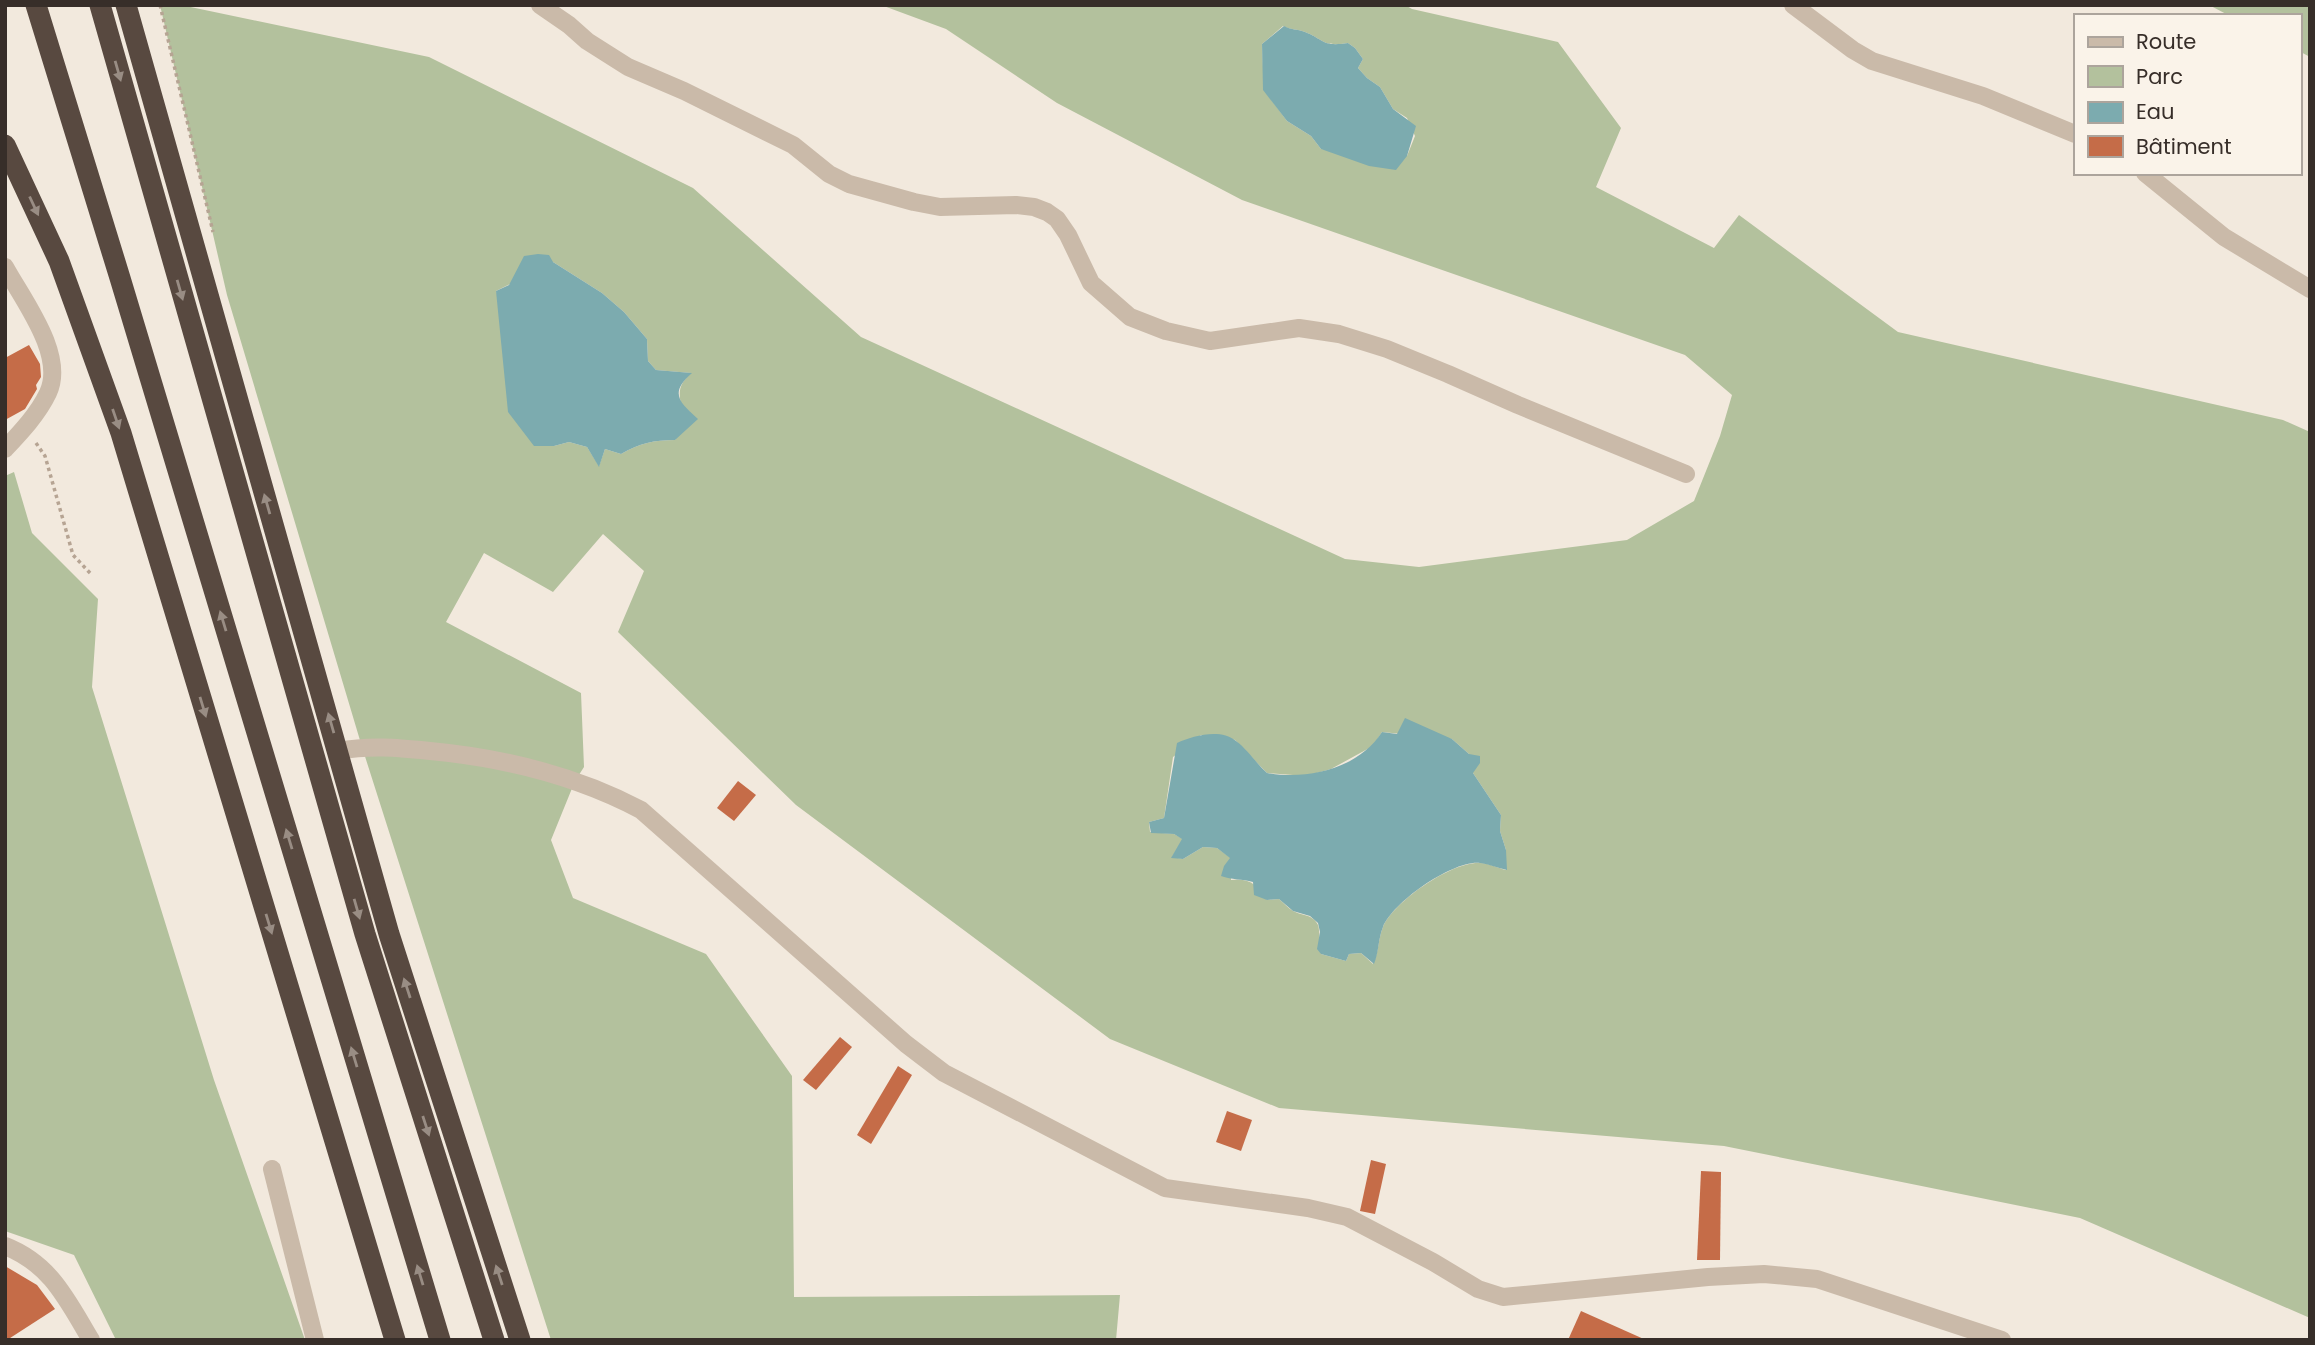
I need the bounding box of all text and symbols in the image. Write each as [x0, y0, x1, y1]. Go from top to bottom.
legend [2074, 14, 2301, 175]
text: Route [2136, 27, 2196, 56]
one-way arrow [114, 61, 124, 82]
text: Parc [2136, 62, 2183, 91]
text: Eau [2136, 97, 2174, 126]
text: Bâtiment [2136, 132, 2232, 161]
one-way arrow [29, 196, 40, 217]
one-way arrow [176, 280, 186, 301]
one-way arrow [111, 408, 122, 429]
one-way arrow [261, 493, 272, 515]
one-way arrow [218, 610, 228, 631]
one-way arrow [198, 697, 208, 718]
one-way arrow [325, 712, 335, 733]
one-way arrow [283, 828, 293, 849]
one-way arrow [353, 899, 363, 920]
one-way arrow [264, 914, 275, 935]
one-way arrow [401, 978, 412, 999]
one-way arrow [349, 1046, 359, 1067]
one-way arrow [421, 1116, 432, 1137]
one-way arrow [414, 1264, 424, 1285]
one-way arrow [494, 1264, 504, 1285]

